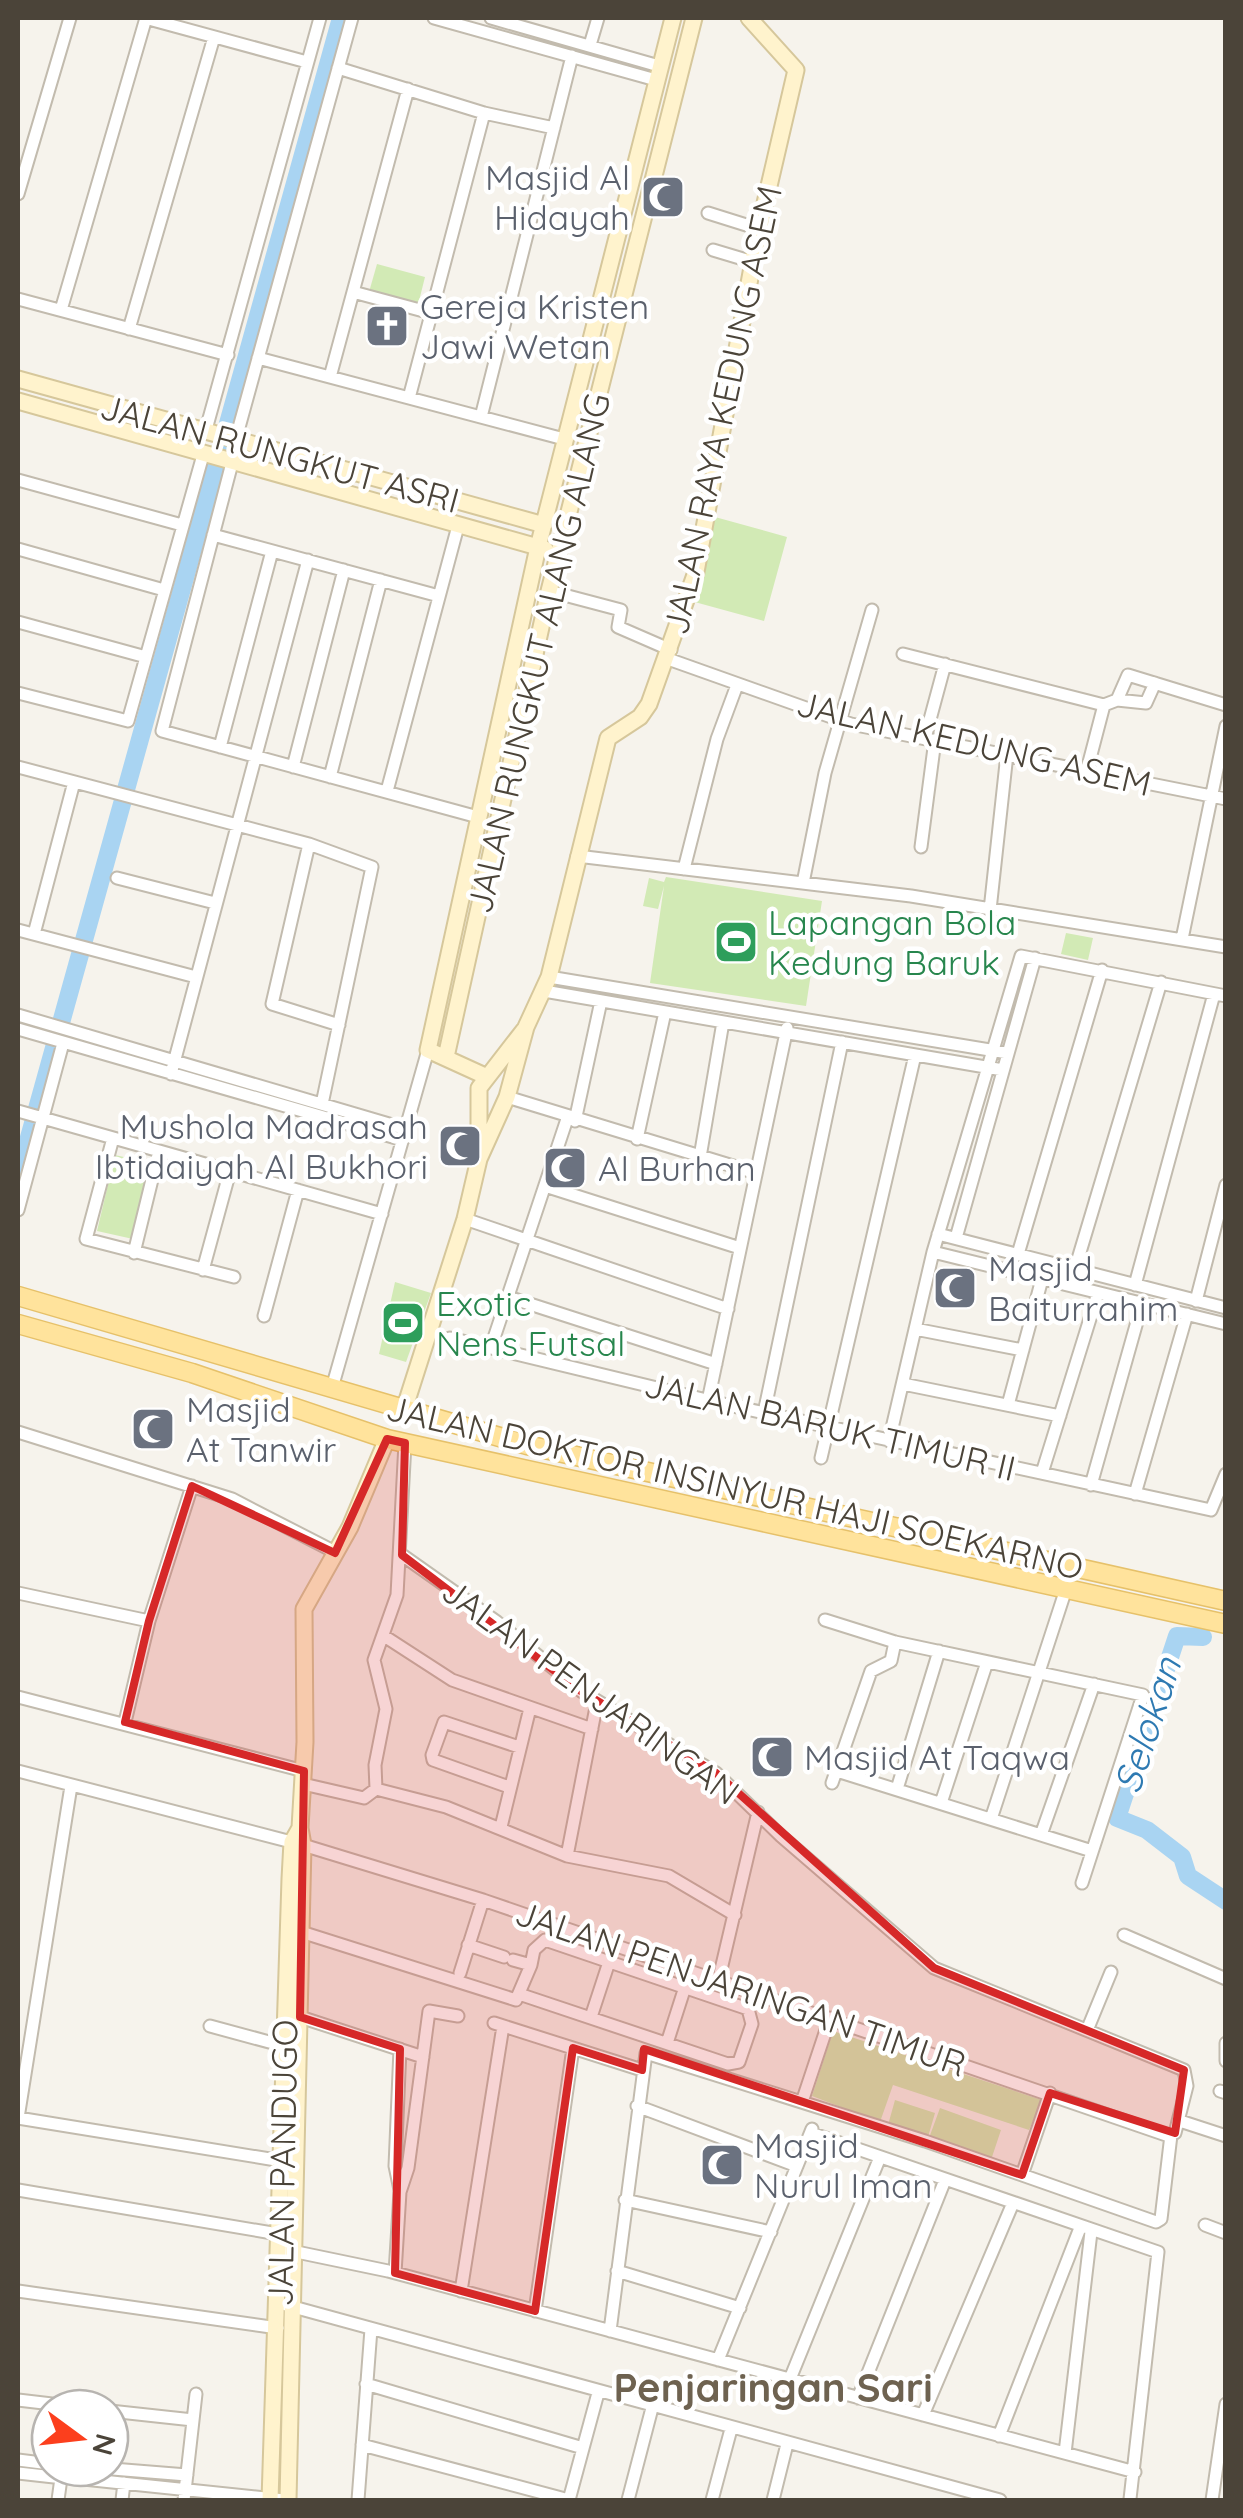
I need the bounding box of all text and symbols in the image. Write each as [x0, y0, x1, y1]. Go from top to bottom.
place label: Masjid Al Hidayah [485, 155, 630, 239]
mosque icon: Masjid Al Hidayah [640, 174, 686, 220]
street label: JALAN RAYA KEDUNG ASEM [653, 182, 791, 638]
place label: Gereja Kristen Jawi Wetan [420, 284, 649, 368]
church icon: Gereja Kristen Jawi Wetan [364, 303, 410, 349]
street label: JALAN RUNGKUT ASRI [96, 384, 464, 522]
street label: JALAN RUNGKUT ALANG ALANG [457, 389, 619, 917]
street label: JALAN KEDUNG ASEM [792, 681, 1156, 805]
place label: Lapangan Bola Kedung Baruk [768, 900, 1016, 984]
sports icon: Lapangan Bola Kedung Baruk [713, 919, 759, 965]
place label: Mushola Madrasah Ibtidaiyah Al Bukhori [95, 1104, 428, 1188]
mosque icon: Mushola Madrasah Ibtidaiyah Al Bukhori [437, 1123, 483, 1169]
mosque icon: Al Burhan [542, 1145, 588, 1191]
place label: Al Burhan [598, 1146, 756, 1190]
place label: Masjid Baiturrahim [988, 1246, 1178, 1330]
mosque icon: Masjid Baiturrahim [932, 1265, 978, 1311]
place label: Exotic Nens Futsal [436, 1281, 625, 1365]
sports icon: Exotic Nens Futsal [380, 1300, 426, 1346]
street label: JALAN BARUK TIMUR II [640, 1362, 1020, 1490]
street label: JALAN DOKTOR INSINYUR HAJI SOEKARNO [382, 1385, 1088, 1589]
place label: Masjid At Tanwir [186, 1387, 336, 1471]
mosque icon: Masjid At Tanwir [130, 1406, 176, 1452]
street label: JALAN PENJARINGAN [434, 1568, 748, 1814]
water label: Selokan [1103, 1650, 1192, 1799]
mosque icon: Masjid At Taqwa [749, 1734, 795, 1780]
place label: Masjid At Taqwa [804, 1735, 1070, 1779]
street label: JALAN PENJARINGAN TIMUR [510, 1890, 972, 2086]
street label: JALAN PANDUGO [257, 2019, 307, 2307]
place label: Masjid Nurul Iman [754, 2123, 933, 2207]
mosque icon: Masjid Nurul Iman [699, 2142, 745, 2188]
district label: Penjaringan Sari [613, 2362, 933, 2412]
north arrow [30, 2388, 130, 2488]
text: N [85, 2430, 124, 2459]

